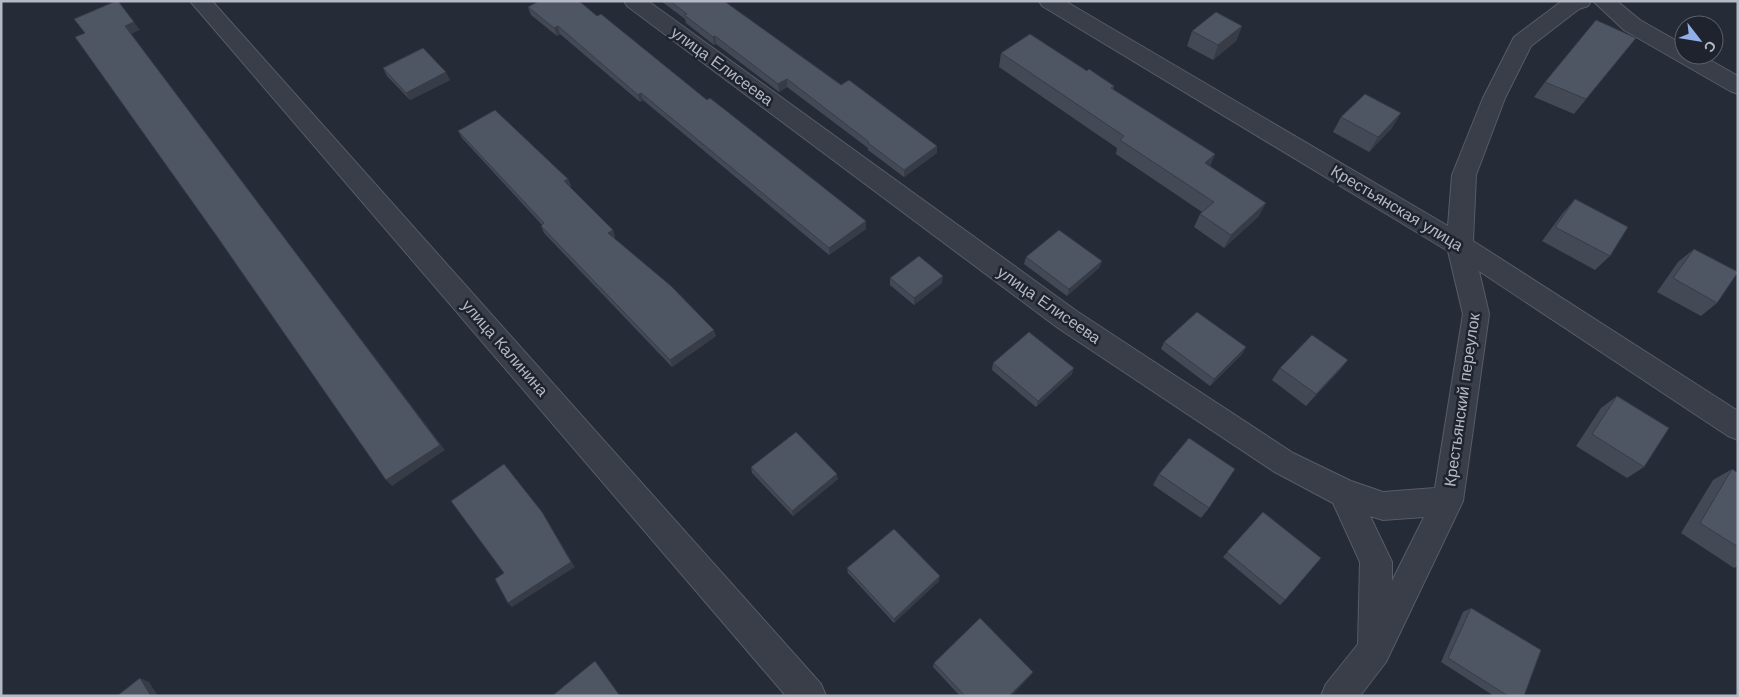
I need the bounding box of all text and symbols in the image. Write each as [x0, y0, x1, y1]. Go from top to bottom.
north arrow [1674, 15, 1724, 65]
street label: улица Елисеева [667, 23, 777, 109]
text: С [1701, 38, 1720, 55]
street label: Крестьянская улица [1328, 161, 1467, 255]
street label: улица Елисеева [994, 262, 1104, 348]
street label: улица Калинина [458, 296, 552, 400]
street label: Крестьянский переулок [1440, 311, 1484, 488]

